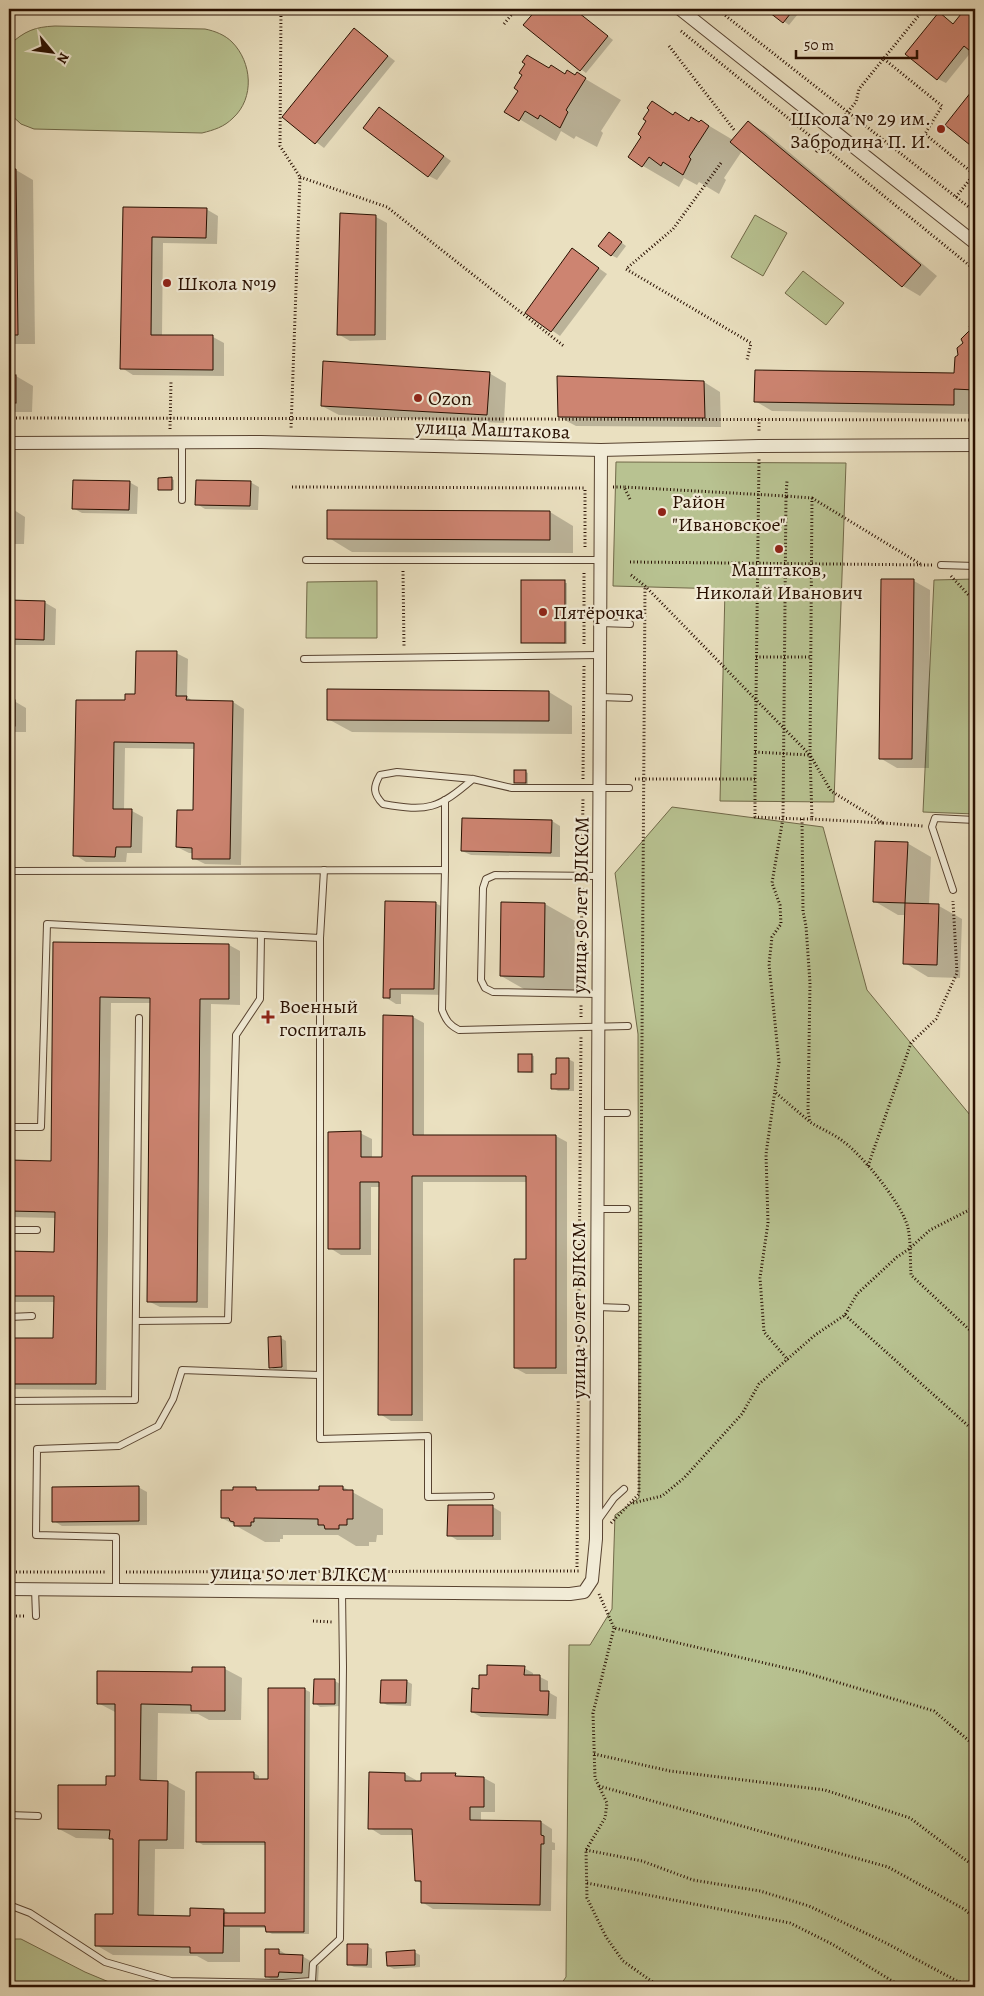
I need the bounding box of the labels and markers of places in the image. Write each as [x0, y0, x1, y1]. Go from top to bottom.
place label: Школа № 29 им. Забродина П. И. [790, 105, 931, 155]
marker: Школа № 29 им. Забродина П. И. [935, 123, 947, 135]
place label: Школа №19 [177, 270, 276, 297]
marker: Школа №19 [161, 277, 173, 289]
place label: Ozon [428, 385, 472, 412]
marker: Ozon [412, 392, 424, 404]
place label: Район "Ивановское" [672, 488, 786, 538]
marker: Район "Ивановское" [656, 506, 668, 518]
marker: Маштаков, Николай Иванович [773, 543, 785, 555]
place label: Маштаков, Николай Иванович [695, 556, 863, 606]
place label: Пятёрочка [553, 599, 645, 626]
marker: Пятёрочка [537, 606, 549, 618]
place label: Военный госпиталь [279, 993, 366, 1043]
marker: Военный госпиталь [261, 1010, 275, 1024]

